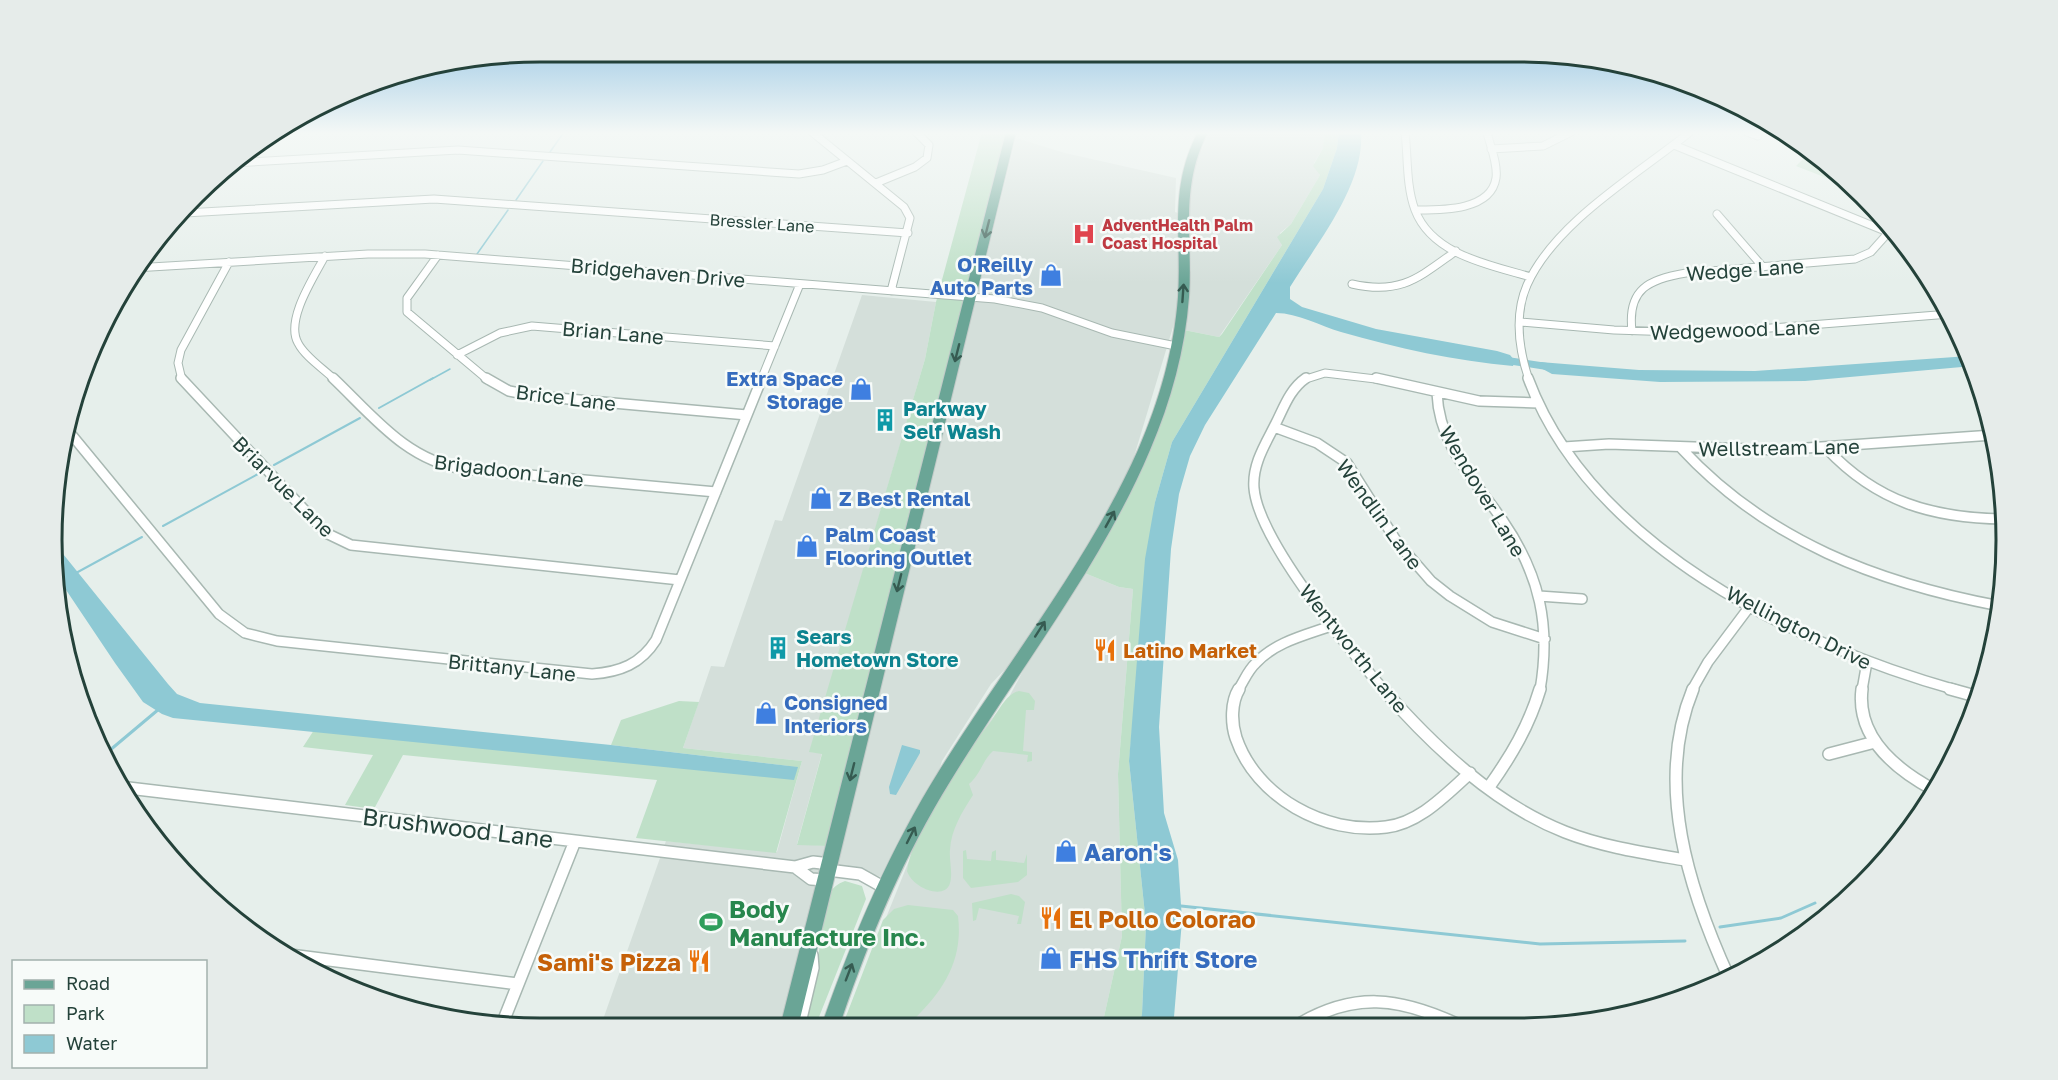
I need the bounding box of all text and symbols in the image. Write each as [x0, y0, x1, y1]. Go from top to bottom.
street label: Bressler Lane [709, 209, 815, 237]
place label: AdventHealth Palm Coast Hospital [1102, 215, 1253, 253]
one-way arrow [981, 220, 993, 239]
hospital icon: AdventHealth Palm Coast Hospital [1071, 221, 1097, 247]
street label: Bridgehaven Drive [570, 252, 746, 292]
place label: O'Reilly Auto Parts [930, 252, 1033, 299]
street label: Wedge Lane [1685, 253, 1805, 285]
shop icon: O'Reilly Auto Parts [1038, 262, 1064, 288]
one-way arrow [1178, 283, 1189, 303]
street label: Wedgewood Lane [1650, 314, 1820, 344]
street label: Brian Lane [561, 316, 665, 348]
one-way arrow [950, 343, 962, 362]
place label: Extra Space Storage [726, 366, 843, 413]
shop icon: Extra Space Storage [848, 376, 874, 402]
street label: Brice Lane [514, 379, 618, 415]
place label: Parkway Self Wash [903, 396, 1001, 443]
building icon: Parkway Self Wash [872, 407, 898, 433]
street label: Wendover Lane [1435, 421, 1531, 561]
street label: Briarvue Lane [229, 431, 339, 541]
street label: Wellstream Lane [1698, 434, 1860, 460]
street label: Brigadoon Lane [433, 449, 585, 491]
street label: Wendlin Lane [1332, 454, 1428, 574]
shop icon: Z Best Rental [808, 485, 834, 511]
place label: Z Best Rental [839, 486, 971, 510]
one-way arrow [1105, 511, 1116, 529]
place label: Palm Coast Flooring Outlet [825, 522, 972, 569]
shop icon: Palm Coast Flooring Outlet [794, 533, 820, 559]
one-way arrow [893, 573, 905, 592]
street label: Wentworth Lane [1295, 579, 1413, 717]
street label: Wellington Drive [1722, 580, 1876, 674]
one-way arrow [1034, 620, 1047, 637]
place label: Sears Hometown Store [796, 624, 959, 671]
building icon: Sears Hometown Store [765, 635, 791, 661]
restaurant icon: Latino Market [1092, 637, 1118, 663]
place label: Latino Market [1123, 638, 1257, 662]
street label: Brittany Lane [447, 648, 577, 686]
place label: Consigned Interiors [784, 690, 887, 737]
shop icon: Consigned Interiors [753, 700, 779, 726]
one-way arrow [846, 763, 858, 782]
street label: Brushwood Lane [361, 801, 555, 853]
one-way arrow [906, 827, 918, 845]
place label: Aaron's [1084, 837, 1172, 866]
shop icon: Aaron's [1053, 838, 1079, 864]
place label: Body Manufacture Inc. [729, 894, 926, 951]
place label: El Pollo Colorao [1069, 904, 1256, 933]
restaurant icon: El Pollo Colorao [1038, 905, 1064, 931]
sports icon: Body Manufacture Inc. [698, 909, 724, 935]
place label: FHS Thrift Store [1069, 944, 1258, 973]
shop icon: FHS Thrift Store [1038, 945, 1064, 971]
place label: Sami's Pizza [537, 947, 681, 976]
restaurant icon: Sami's Pizza [686, 948, 712, 974]
legend [12, 960, 207, 1068]
one-way arrow [845, 963, 856, 982]
text: Road [66, 972, 110, 994]
text: Park [66, 1002, 105, 1024]
text: Water [66, 1032, 117, 1054]

